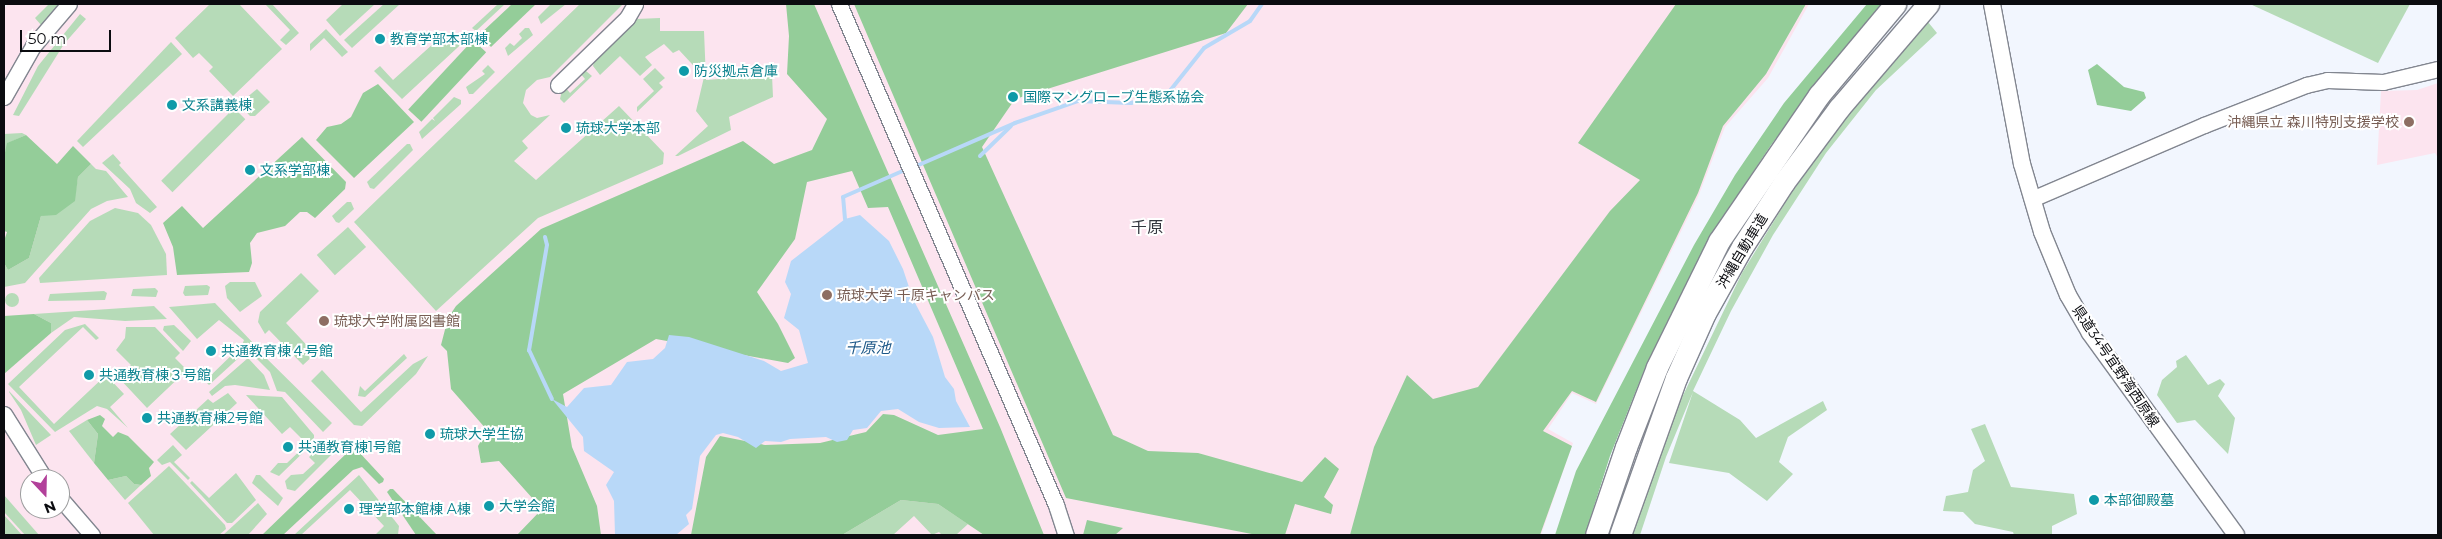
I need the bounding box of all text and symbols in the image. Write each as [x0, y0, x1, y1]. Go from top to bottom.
scale bar [22, 20, 114, 52]
text: 50 m [28, 29, 66, 48]
place label: 教育学部本部棟 [390, 31, 488, 47]
marker: 教育学部本部棟 [374, 33, 386, 45]
place label: 防災拠点倉庫 [694, 63, 778, 79]
marker: 防災拠点倉庫 [678, 65, 690, 77]
place label: 国際マングローブ生態系協会 [1023, 89, 1205, 105]
marker: 国際マングローブ生態系協会 [1007, 91, 1019, 103]
place label: 文系講義棟 [182, 97, 252, 113]
marker: 文系講義棟 [166, 99, 178, 111]
place label: 沖縄県立 森川特別支援学校 [2227, 114, 2399, 130]
marker: 沖縄県立 森川特別支援学校 [2403, 116, 2415, 128]
place label: 琉球大学本部 [576, 120, 660, 136]
marker: 琉球大学本部 [560, 122, 572, 134]
place label: 文系学部棟 [260, 162, 330, 178]
marker: 文系学部棟 [244, 164, 256, 176]
street label: 沖縄自動車道 [1713, 211, 1771, 291]
district label: 千原 [1131, 218, 1163, 238]
place label: 琉球大学 千原キャンパス [837, 287, 995, 303]
marker: 琉球大学 千原キャンパス [821, 289, 833, 301]
street label: 県道34号宜野湾西原線 [2069, 302, 2163, 430]
place label: 琉球大学附属図書館 [334, 313, 460, 329]
marker: 琉球大学附属図書館 [318, 315, 330, 327]
water label: 千原池 [846, 339, 890, 357]
place label: 共通教育棟４号館 [221, 343, 333, 359]
marker: 共通教育棟４号館 [205, 345, 217, 357]
place label: 共通教育棟３号館 [99, 367, 211, 383]
marker: 共通教育棟３号館 [83, 369, 95, 381]
place label: 共通教育棟2号館 [157, 410, 263, 426]
marker: 共通教育棟2号館 [141, 412, 153, 424]
place label: 琉球大学生協 [440, 426, 524, 442]
marker: 琉球大学生協 [424, 428, 436, 440]
place label: 共通教育棟1号館 [298, 439, 401, 455]
marker: 共通教育棟1号館 [282, 441, 294, 453]
north arrow [20, 469, 70, 519]
place label: 本部御殿墓 [2104, 492, 2174, 508]
marker: 本部御殿墓 [2088, 494, 2100, 506]
text: N [42, 497, 59, 517]
place label: 大学会館 [499, 498, 555, 514]
marker: 大学会館 [483, 500, 495, 512]
place label: 理学部本館棟 A棟 [359, 501, 471, 517]
marker: 理学部本館棟 A棟 [343, 503, 355, 515]

